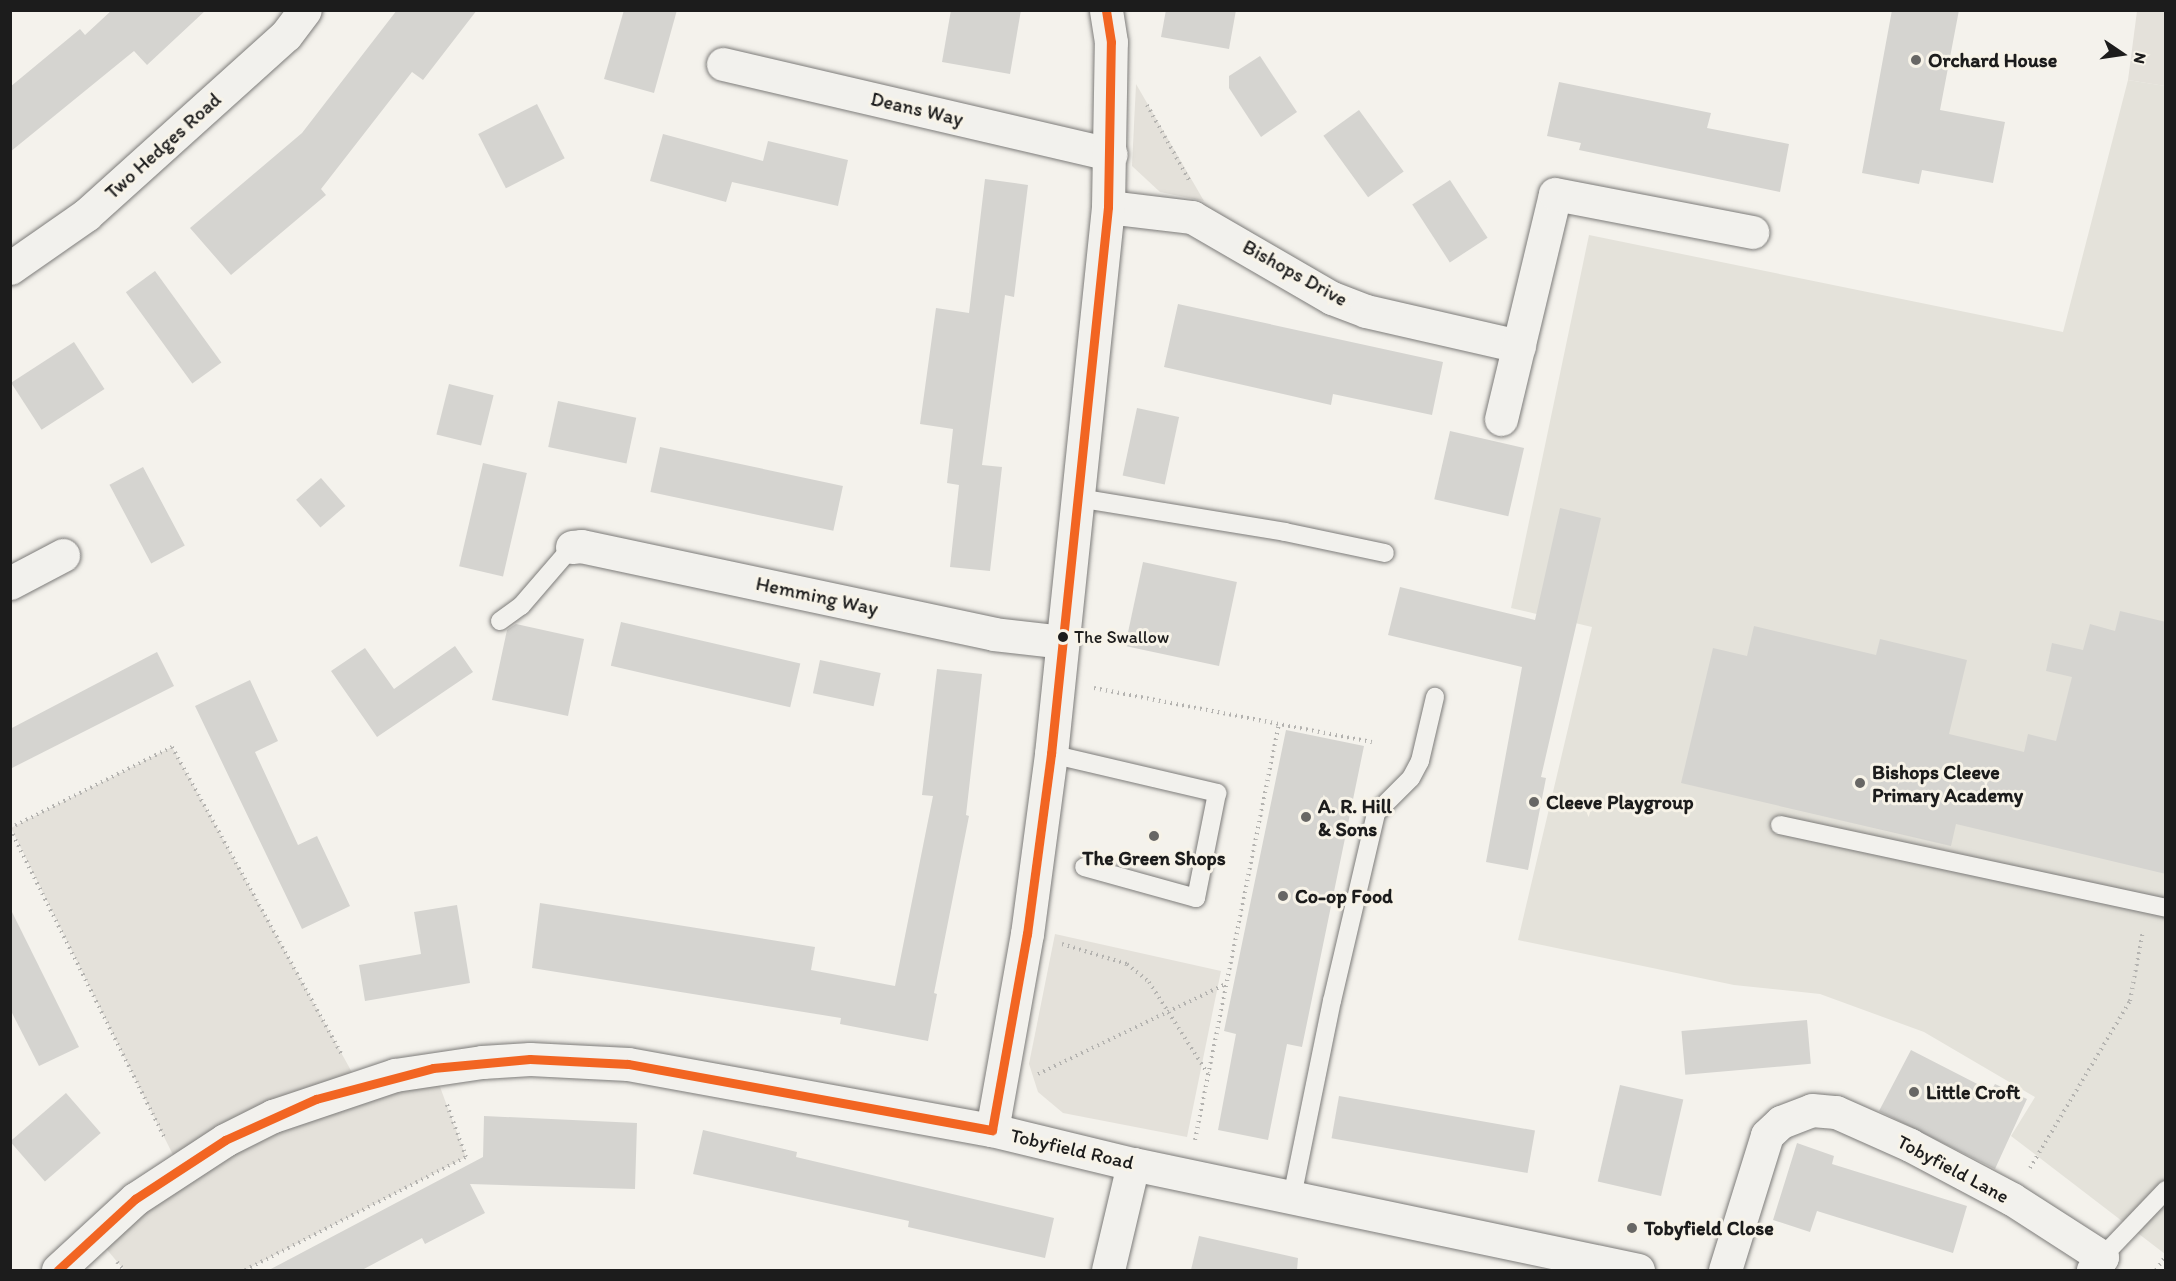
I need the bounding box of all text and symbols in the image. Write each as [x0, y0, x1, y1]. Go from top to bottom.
north arrow [2092, 24, 2152, 84]
place label: Orchard House [1928, 48, 2057, 72]
text: N [2130, 51, 2150, 66]
marker: Orchard House [1909, 53, 1923, 67]
street label: Two Hedges Road [100, 87, 226, 205]
street label: Deans Way [869, 87, 965, 131]
street label: Bishops Drive [1238, 234, 1352, 312]
street label: Hemming Way [754, 571, 880, 621]
place label: The Swallow [1074, 626, 1170, 648]
marker: The Swallow [1057, 631, 1069, 643]
place label: Bishops Cleeve Primary Academy [1872, 760, 2023, 807]
marker: Bishops Cleeve Primary Academy [1853, 776, 1867, 790]
place label: Cleeve Playgroup [1546, 790, 1693, 814]
place label: A. R. Hill & Sons [1318, 794, 1392, 841]
marker: Cleeve Playgroup [1527, 795, 1541, 809]
marker: A. R. Hill & Sons [1299, 810, 1313, 824]
marker: The Green Shops [1147, 829, 1161, 843]
place label: The Green Shops [1082, 846, 1226, 870]
place label: Co-op Food [1295, 884, 1392, 908]
marker: Co-op Food [1276, 889, 1290, 903]
place label: Little Croft [1926, 1080, 2021, 1104]
marker: Little Croft [1907, 1085, 1921, 1099]
street label: Tobyfield Road [1008, 1123, 1136, 1175]
street label: Tobyfield Lane [1893, 1129, 2013, 1209]
place label: Tobyfield Close [1644, 1216, 1774, 1240]
marker: Tobyfield Close [1625, 1221, 1639, 1235]

